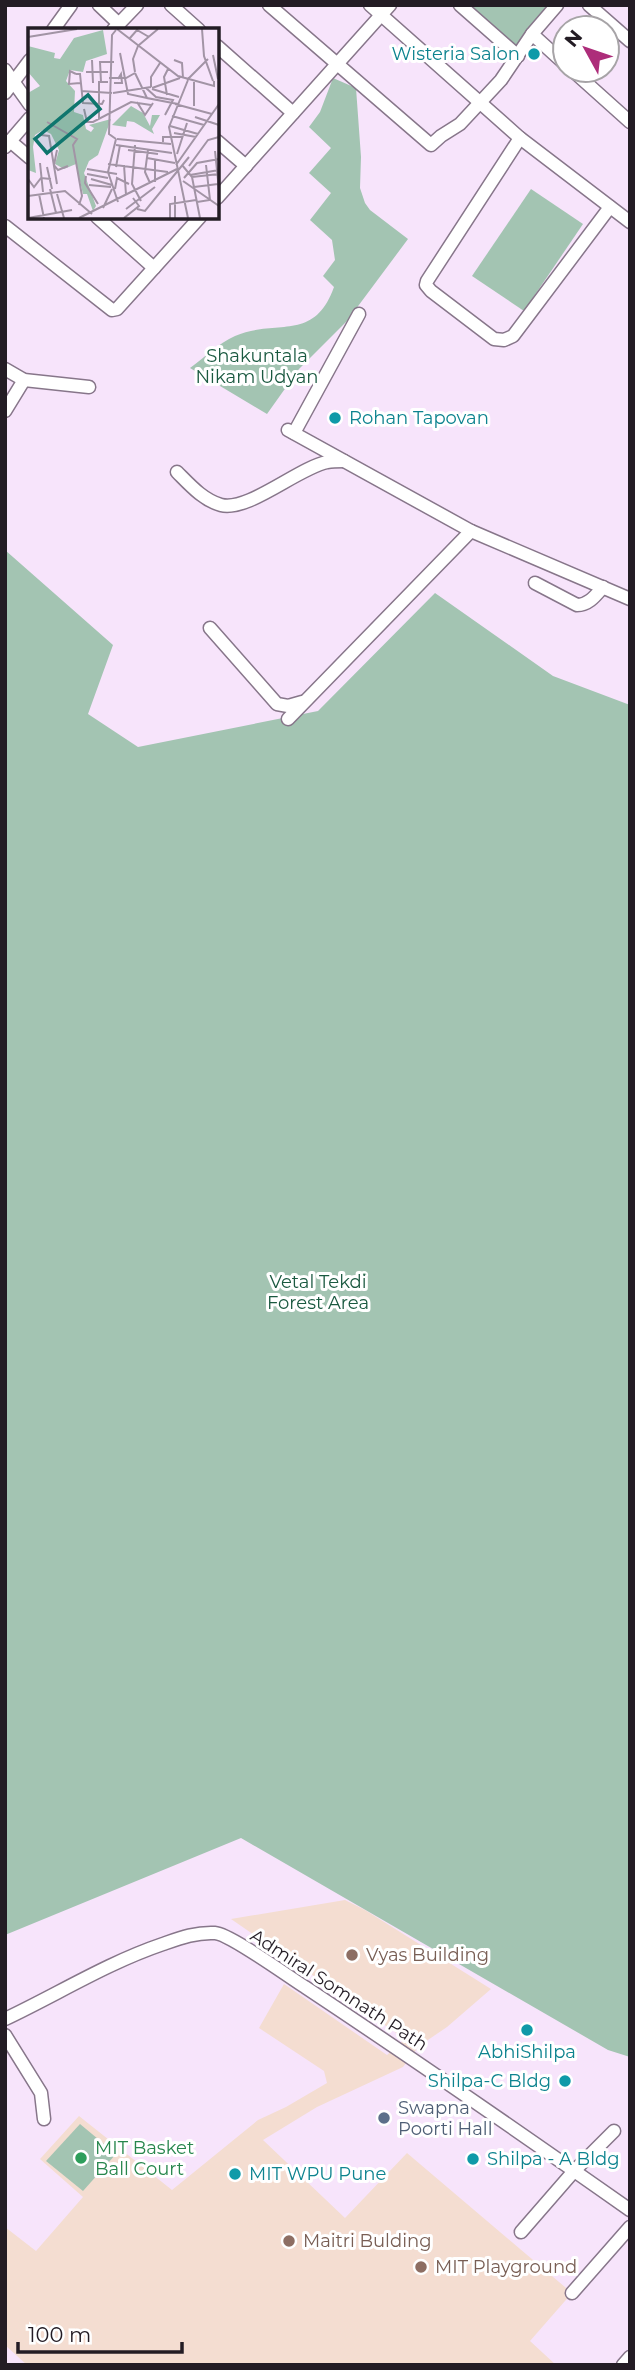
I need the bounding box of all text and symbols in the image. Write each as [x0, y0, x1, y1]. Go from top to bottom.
north arrow [551, 14, 621, 84]
text: N [560, 25, 587, 52]
inset map [28, 28, 219, 219]
place label: Wisteria Salon [392, 43, 520, 65]
marker: Wisteria Salon [526, 46, 542, 62]
park label: Shakuntala Nikam Udyan [195, 345, 319, 388]
place label: Rohan Tapovan [349, 407, 489, 429]
marker: Rohan Tapovan [327, 410, 343, 426]
park label: Vetal Tekdi Forest Area [267, 1271, 369, 1314]
street label: Admiral Somnath Path [246, 1924, 432, 2056]
place label: Vyas Building [366, 1944, 489, 1966]
marker: Vyas Building [344, 1947, 360, 1963]
marker: AbhiShilpa [519, 2022, 535, 2038]
place label: AbhiShilpa [478, 2041, 576, 2063]
place label: Shilpa-C Bldg [428, 2070, 551, 2092]
marker: Shilpa-C Bldg [557, 2073, 573, 2089]
place label: Swapna Poorti Hall [398, 2097, 493, 2140]
marker: Swapna Poorti Hall [376, 2110, 392, 2126]
place label: MIT Basket Ball Court [95, 2137, 194, 2180]
place label: Shilpa - A Bldg [487, 2148, 620, 2170]
marker: MIT Basket Ball Court [73, 2150, 89, 2166]
marker: Shilpa - A Bldg [465, 2151, 481, 2167]
place label: MIT WPU Pune [249, 2163, 386, 2185]
marker: MIT WPU Pune [227, 2166, 243, 2182]
place label: Maitri Bulding [303, 2230, 432, 2252]
marker: Maitri Bulding [281, 2233, 297, 2249]
place label: MIT Playground [435, 2256, 577, 2278]
marker: MIT Playground [413, 2259, 429, 2275]
scale bar [18, 2310, 182, 2354]
text: 100 m [28, 2322, 91, 2347]

